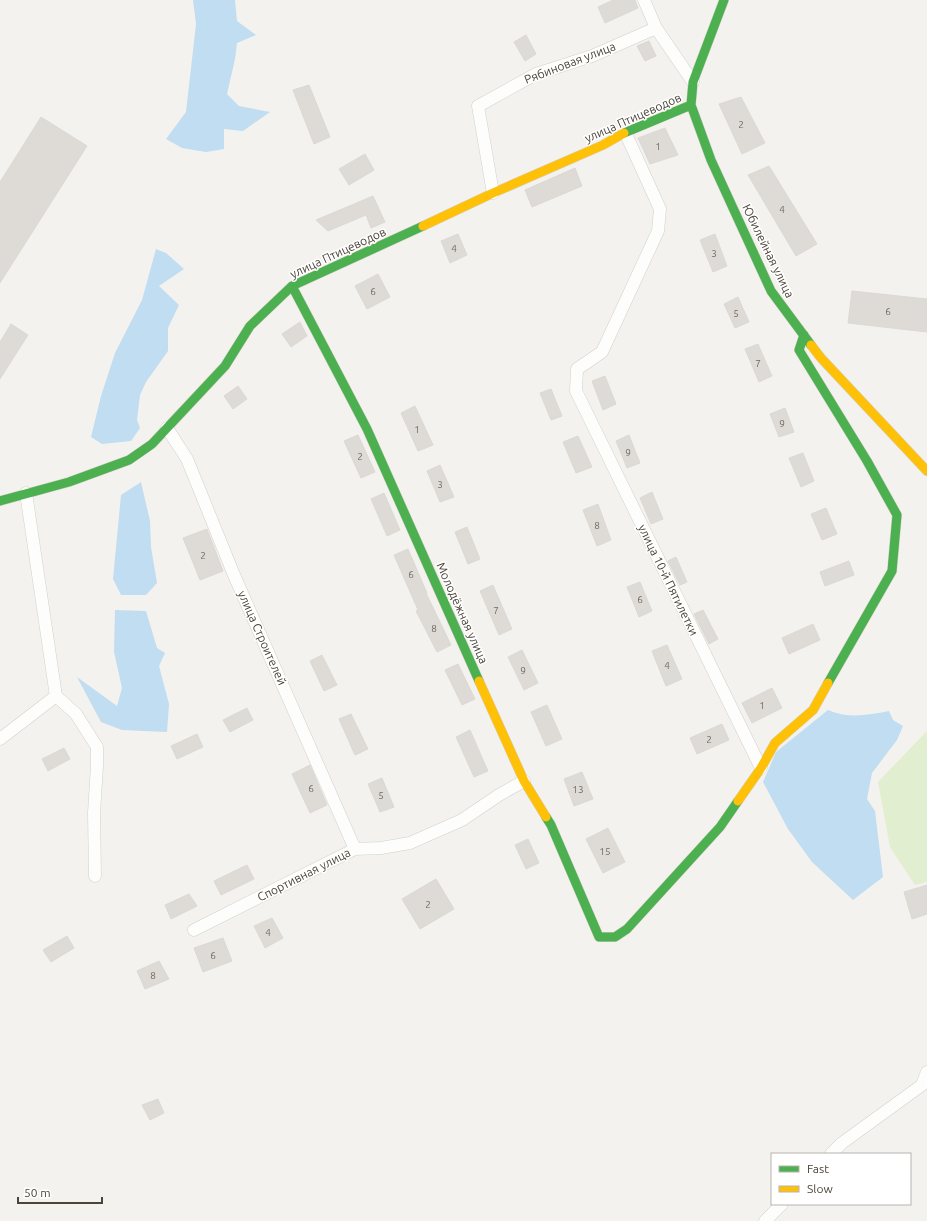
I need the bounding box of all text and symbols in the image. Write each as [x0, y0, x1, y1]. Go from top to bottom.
street label: Рябиновая улица [522, 39, 617, 86]
street label: улица Птицеводов [583, 90, 683, 145]
house number: 2 [738, 119, 744, 130]
house number: 1 [655, 141, 661, 152]
street label: Юбилейная улица [740, 202, 797, 300]
house number: 4 [779, 204, 785, 215]
street label: улица Птицеводов [288, 225, 388, 280]
house number: 4 [451, 243, 457, 254]
house number: 3 [711, 248, 717, 259]
house number: 6 [370, 286, 376, 297]
house number: 6 [885, 306, 891, 317]
house number: 5 [733, 308, 739, 319]
house number: 7 [755, 358, 761, 369]
house number: 9 [779, 418, 785, 429]
house number: 1 [414, 424, 420, 435]
house number: 9 [625, 447, 631, 458]
house number: 2 [357, 451, 363, 462]
house number: 3 [437, 479, 443, 490]
house number: 8 [594, 520, 600, 531]
street label: улица 10-й Пятилетки [636, 522, 701, 637]
house number: 2 [200, 550, 206, 561]
street label: Молодёжная улица [434, 560, 491, 665]
house number: 6 [408, 569, 414, 580]
street label: улица Строителей [236, 589, 289, 687]
house number: 6 [637, 594, 643, 605]
house number: 7 [493, 605, 499, 616]
house number: 8 [431, 623, 437, 634]
house number: 4 [664, 660, 670, 671]
house number: 9 [520, 665, 526, 676]
house number: 1 [759, 700, 765, 711]
house number: 2 [706, 734, 712, 745]
house number: 6 [308, 783, 314, 794]
house number: 13 [572, 784, 584, 795]
house number: 5 [378, 790, 384, 801]
street label: Спортивная улица [255, 845, 352, 904]
house number: 15 [599, 846, 611, 857]
house number: 2 [425, 899, 431, 910]
house number: 4 [265, 927, 271, 938]
house number: 6 [210, 950, 216, 961]
house number: 8 [150, 970, 156, 981]
legend [771, 1153, 911, 1205]
text: Fast [807, 1162, 829, 1175]
scale bar [18, 1179, 102, 1205]
text: Slow [807, 1182, 833, 1195]
text: 50 m [24, 1186, 51, 1199]

